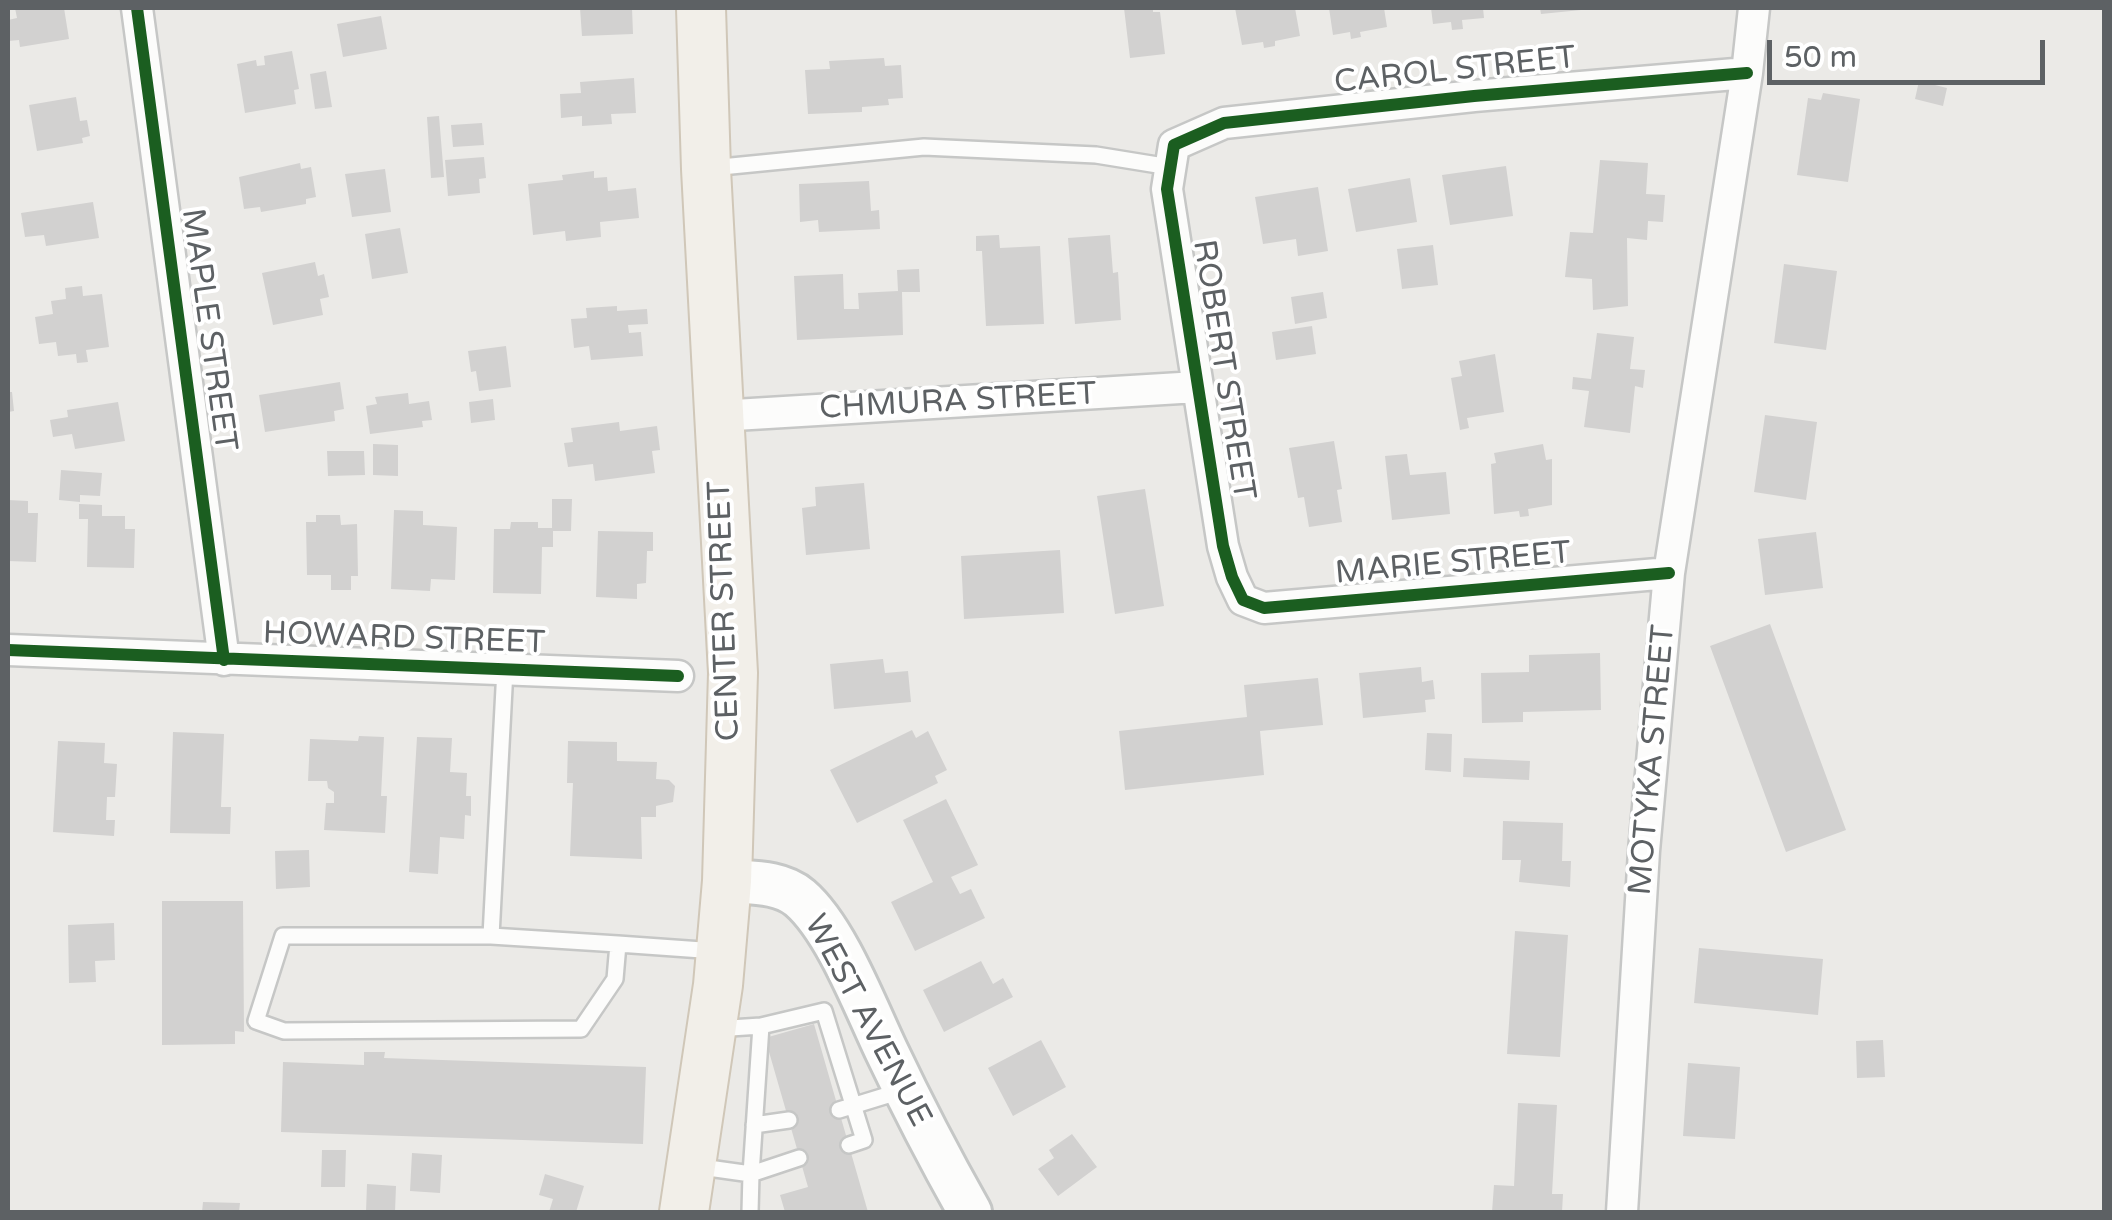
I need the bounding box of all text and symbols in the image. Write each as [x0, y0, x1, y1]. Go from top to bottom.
scale bar [1772, 20, 2050, 82]
street label: CAROL STREET [1332, 39, 1578, 103]
text: 50 m [1784, 39, 1857, 76]
street label: MAPLE STREET [172, 206, 244, 454]
street label: ROBERT STREET [1183, 237, 1263, 503]
street label: CHMURA STREET [818, 376, 1098, 428]
street label: CENTER STREET [701, 480, 749, 742]
street label: MARIE STREET [1334, 535, 1572, 593]
street label: HOWARD STREET [262, 615, 546, 663]
street label: MOTYKA STREET [1622, 623, 1684, 897]
street label: WEST AVENUE [795, 908, 939, 1134]

